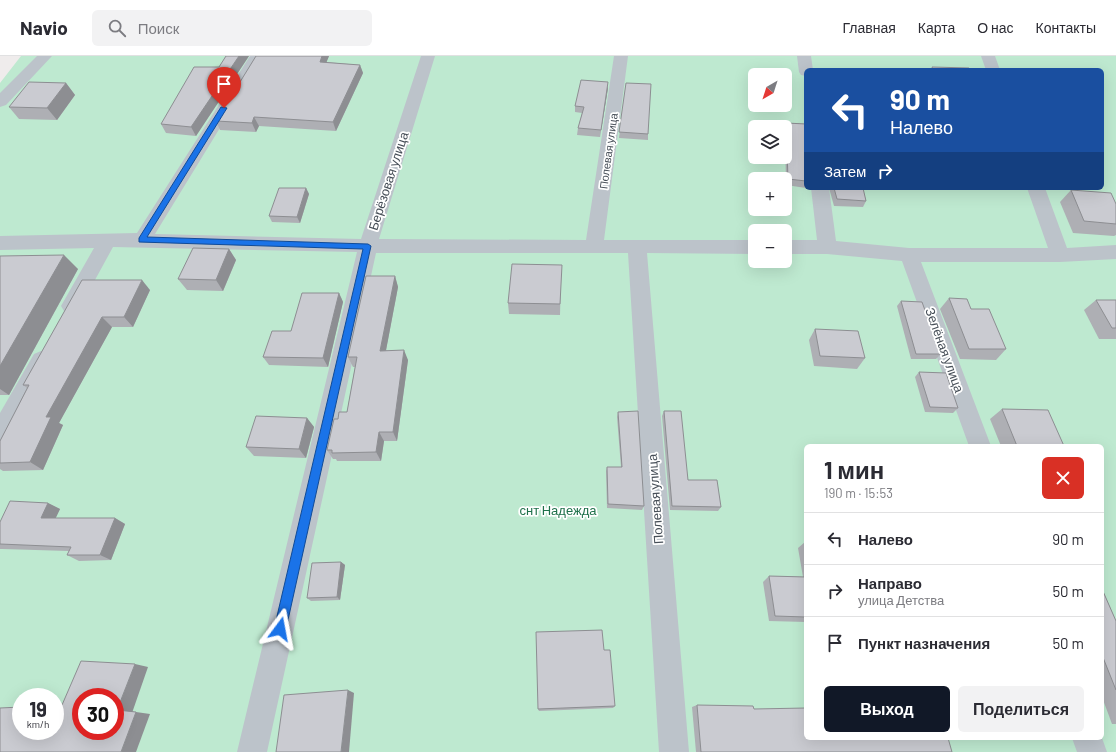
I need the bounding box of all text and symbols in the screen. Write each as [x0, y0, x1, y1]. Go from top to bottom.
search box [92, 10, 372, 46]
text: Navio [20, 16, 68, 39]
icon: search [106, 17, 128, 39]
text: Поиск [138, 19, 179, 37]
text: Главная [843, 19, 896, 36]
text: Карта [918, 19, 955, 36]
text: О нас [977, 19, 1014, 36]
text: Контакты [1036, 19, 1096, 36]
pin [207, 67, 241, 108]
north arrow [748, 68, 792, 112]
map controls [748, 68, 792, 268]
icon: arrive [213, 73, 235, 95]
text: 90 m [890, 82, 950, 116]
icon: left [824, 84, 876, 136]
street label: Полевая улица [596, 111, 620, 190]
text: Налево [890, 116, 953, 138]
button: layers [748, 120, 792, 164]
street label: Берёзовая улица [365, 129, 412, 232]
icon: right [874, 160, 896, 182]
text: Затем [824, 162, 866, 180]
button: + [748, 172, 792, 216]
button: − [748, 224, 792, 268]
street label: Зелёная улица [922, 305, 968, 395]
street label: Полевая улица [644, 453, 666, 545]
text: 1 мин [824, 455, 884, 484]
button: close [1042, 457, 1084, 499]
text: 190 m · 15:53 [824, 485, 893, 501]
park label: снт Надежда [519, 502, 597, 518]
icon: left [824, 528, 846, 550]
text: Налево [858, 530, 913, 548]
text: 90 m [1052, 530, 1084, 548]
text: Направо [858, 574, 922, 592]
icon: right [824, 580, 846, 602]
text: 50 m [1052, 582, 1084, 600]
text: улица Детства [858, 592, 944, 608]
position arrow [259, 608, 301, 650]
icon: arrive [824, 632, 846, 654]
text: Пункт назначения [858, 634, 990, 652]
text: 50 m [1052, 634, 1084, 652]
button: Выход [824, 686, 950, 732]
button: Поделиться [958, 686, 1084, 732]
speed limit sign: 30 [72, 688, 124, 740]
text: 19 [29, 697, 47, 721]
text: km/h [27, 718, 49, 730]

